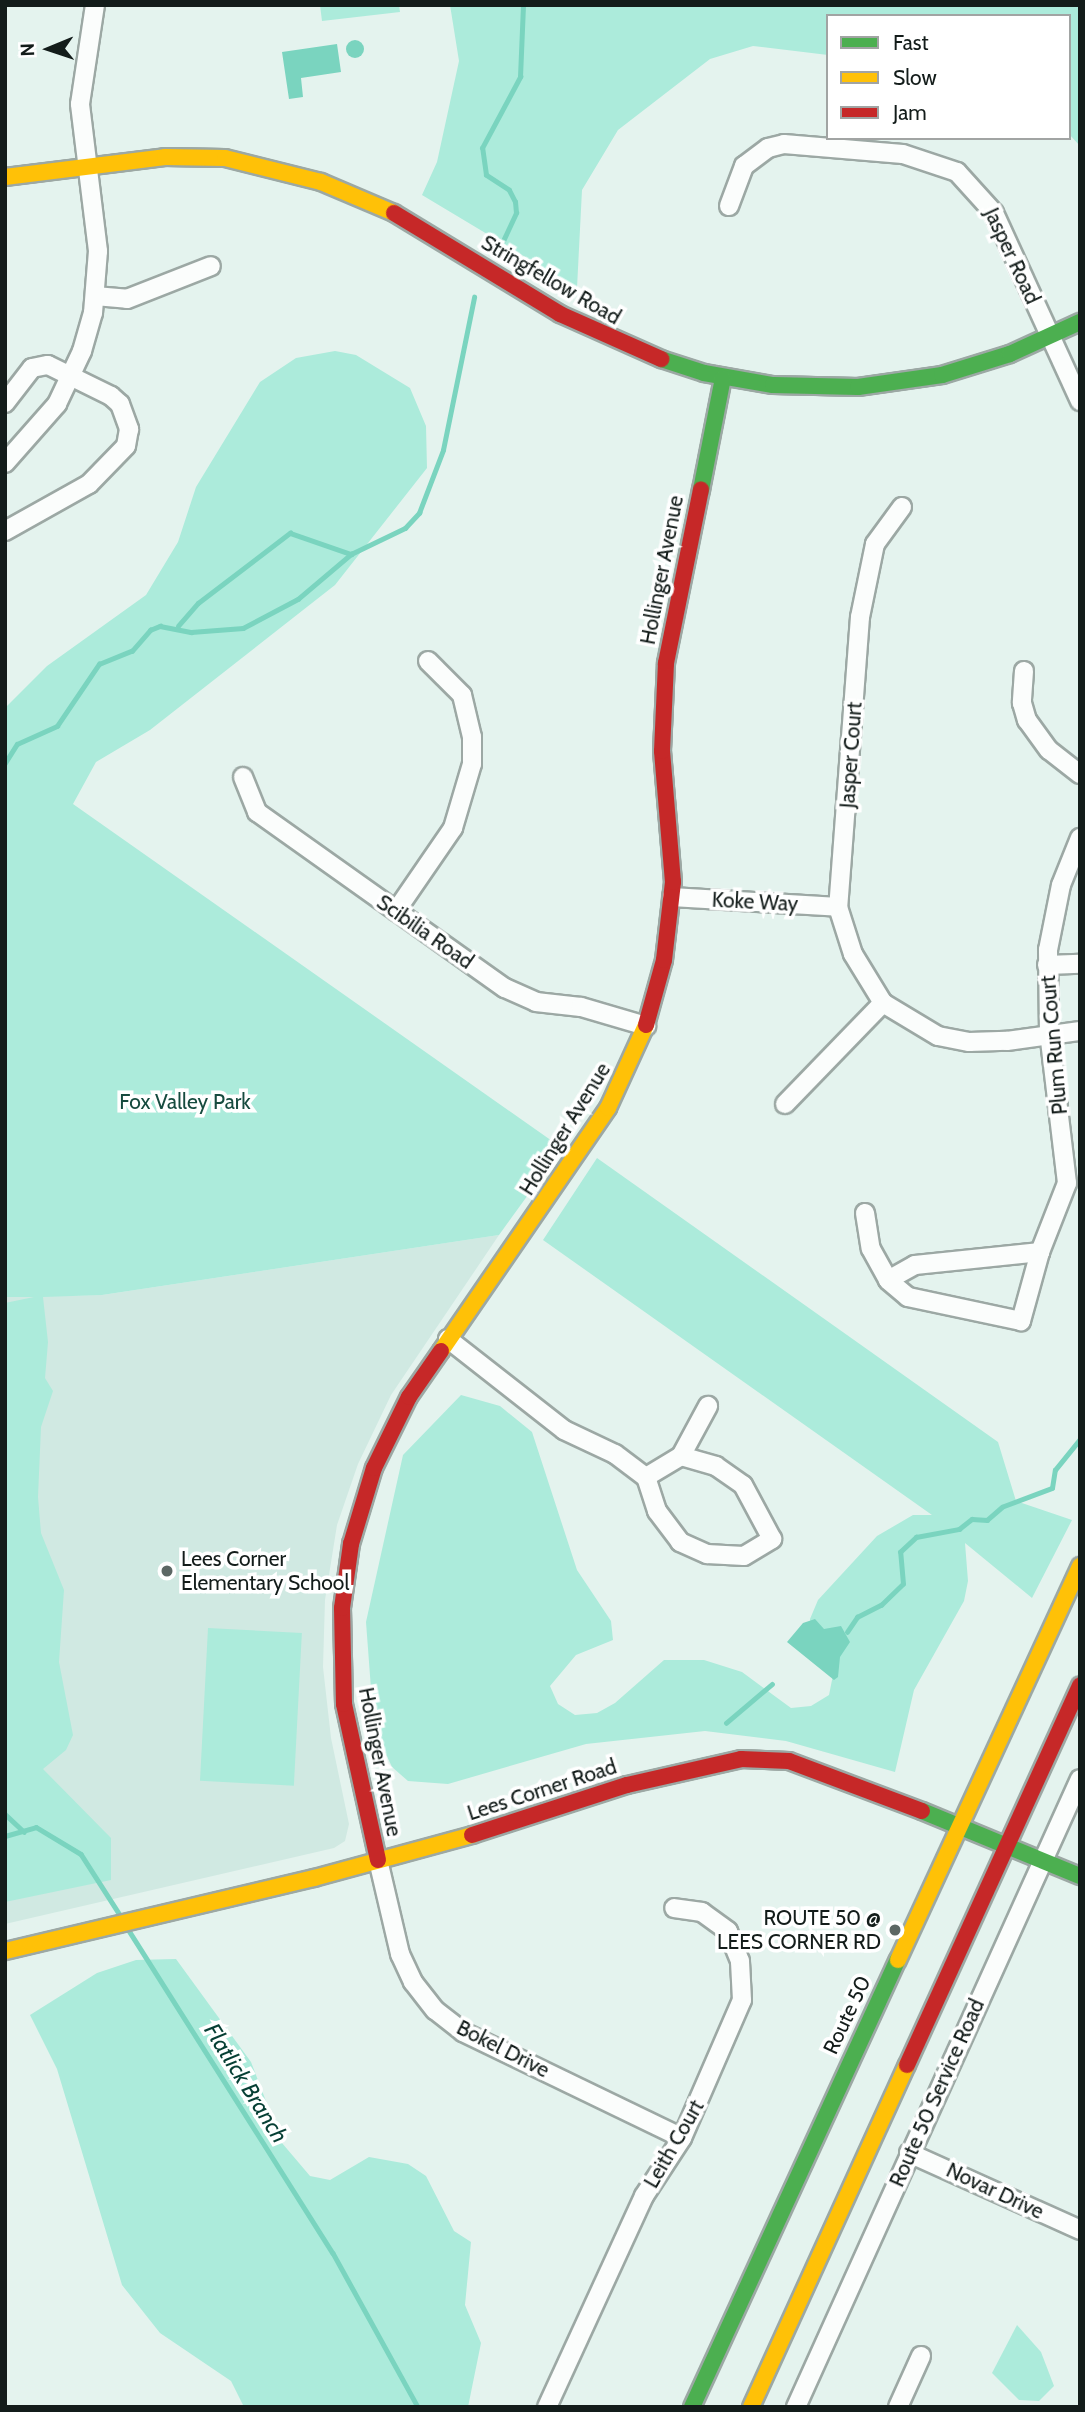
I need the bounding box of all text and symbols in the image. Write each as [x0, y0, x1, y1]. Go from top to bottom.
north arrow [14, 14, 84, 84]
legend [826, 14, 1071, 140]
text: Fast [893, 30, 929, 55]
text: N [16, 43, 39, 57]
text: Slow [893, 65, 937, 90]
text: Jam [893, 100, 927, 125]
street label: Jasper Road [979, 204, 1045, 308]
street label: Stringfellow Road [477, 230, 625, 330]
street label: Hollinger Avenue [635, 493, 689, 647]
street label: Jasper Court [835, 701, 867, 809]
street label: Koke Way [711, 887, 799, 917]
street label: Scibilia Road [372, 890, 478, 974]
street label: Plum Run Court [1035, 974, 1073, 1116]
street label: Hollinger Avenue [514, 1058, 616, 1200]
park label: Fox Valley Park [119, 1089, 251, 1115]
place label: Lees Corner Elementary School [181, 1546, 349, 1596]
marker: Lees Corner Elementary School [159, 1563, 175, 1579]
street label: Hollinger Avenue [353, 1685, 407, 1839]
street label: Lees Corner Road [464, 1754, 620, 1826]
place label: ROUTE 50 @ LEES CORNER RD [717, 1905, 881, 1955]
marker: ROUTE 50 @ LEES CORNER RD [887, 1922, 903, 1938]
street label: Route 50 [818, 1972, 876, 2058]
street label: Route 50 Service Road [884, 1995, 990, 2191]
street label: Bokel Drive [452, 2015, 554, 2083]
water label: Flatlick Branch [198, 2018, 294, 2148]
street label: Leith Court [639, 2095, 709, 2193]
street label: Novar Drive [942, 2157, 1048, 2225]

